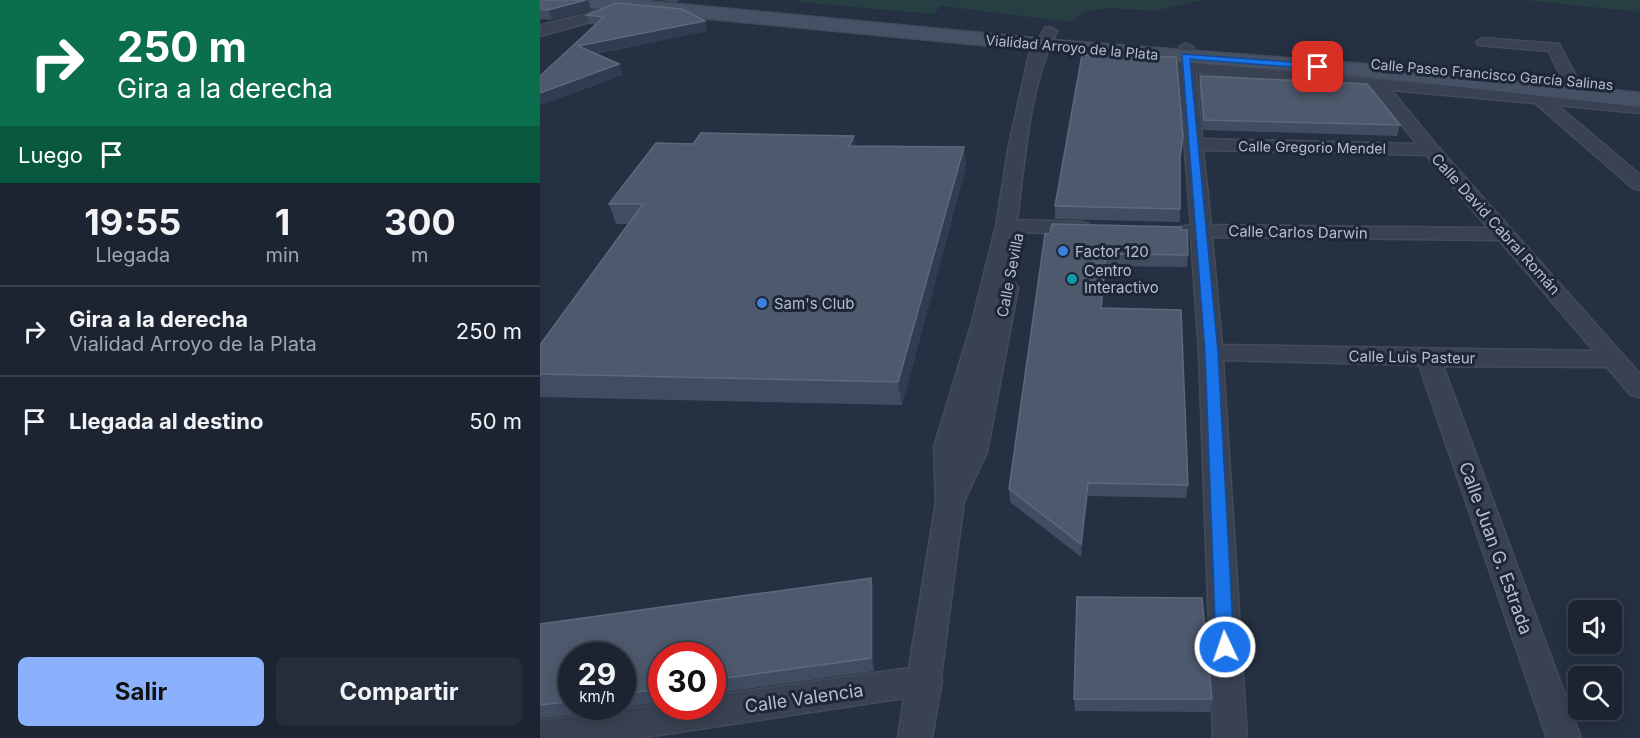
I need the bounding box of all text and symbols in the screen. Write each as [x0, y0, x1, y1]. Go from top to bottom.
text: 250 m [117, 21, 247, 72]
icon: right [18, 24, 96, 102]
street label: Vialidad Arroyo de la Plata [985, 31, 1159, 63]
pin [1292, 41, 1343, 92]
icon: arrive [1301, 50, 1334, 83]
street label: Calle Paseo Francisco García Salinas [1370, 55, 1614, 93]
text: Gira a la derecha [117, 72, 333, 105]
street label: Calle Gregorio Mendel [1238, 137, 1386, 157]
icon: arrive [95, 138, 128, 171]
text: Luego [18, 142, 83, 168]
street label: Calle David Cabral Román [1428, 149, 1564, 299]
text: 19:55 [84, 200, 181, 244]
text: 1 [275, 200, 290, 244]
text: 300 [384, 200, 456, 244]
street label: Calle Carlos Darwin [1228, 221, 1368, 243]
street label: Calle Sevilla [993, 231, 1027, 319]
place label: Factor 120 [1075, 242, 1149, 261]
text: Llegada [95, 243, 170, 267]
text: min [265, 243, 300, 267]
text: m [411, 243, 429, 267]
marker: Factor 120 [1056, 244, 1070, 258]
place label: Centro Interactivo [1084, 261, 1159, 297]
marker: Centro Interactivo [1065, 272, 1079, 286]
place label: Sam's Club [774, 294, 854, 313]
marker: Sam's Club [755, 296, 769, 310]
text: Gira a la derecha [69, 306, 248, 332]
icon: right [18, 315, 51, 348]
text: 250 m [456, 318, 522, 344]
text: Vialidad Arroyo de la Plata [69, 332, 317, 356]
street label: Calle Luis Pasteur [1349, 346, 1476, 368]
icon: arrive [18, 405, 51, 438]
text: Llegada al destino [69, 408, 263, 434]
text: 50 m [469, 408, 522, 434]
street label: Calle Juan G. Estrada [1455, 459, 1537, 637]
map controls [1568, 600, 1622, 720]
button: sound [1568, 600, 1622, 654]
position arrow [1193, 615, 1257, 679]
speed limit sign: 30 [648, 642, 726, 720]
text: 29 [578, 656, 616, 692]
button: Salir [18, 657, 264, 726]
button: Compartir [276, 657, 522, 726]
button: search [1568, 666, 1622, 720]
street label: Calle Valencia [743, 679, 865, 717]
text: km/h [579, 687, 615, 706]

